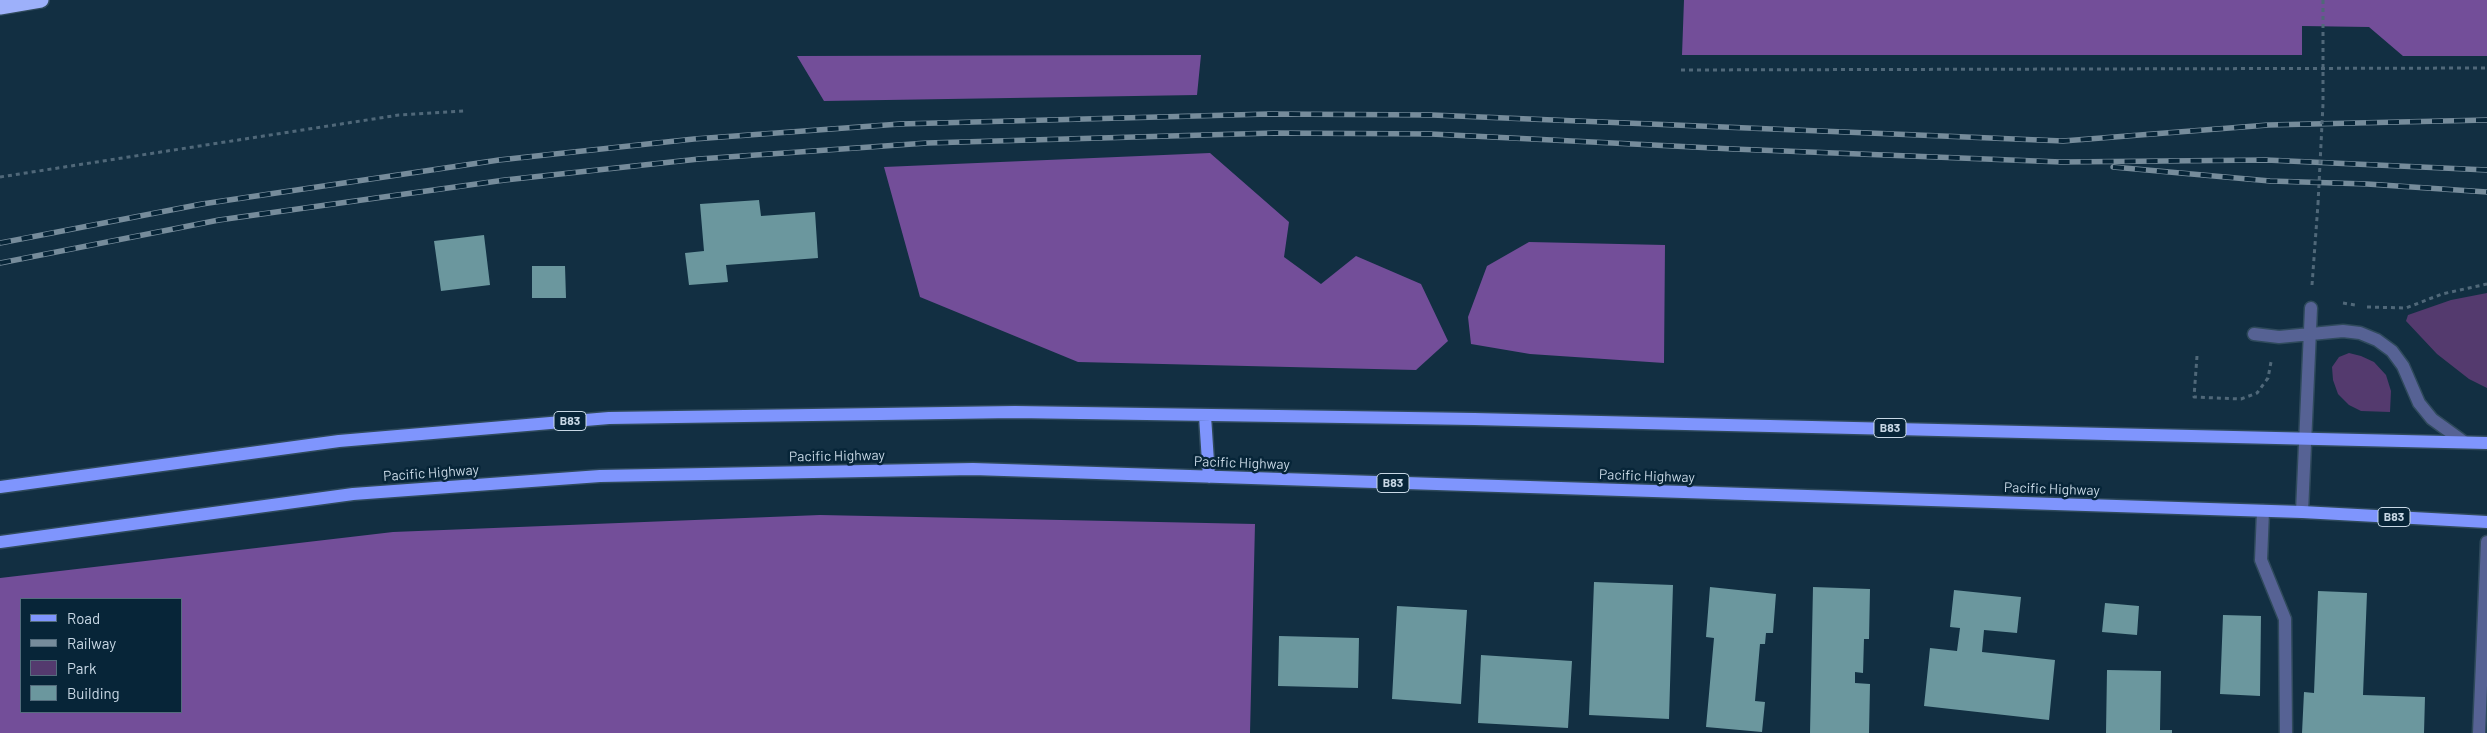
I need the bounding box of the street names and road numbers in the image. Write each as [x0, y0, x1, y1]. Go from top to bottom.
road number: B83 [554, 412, 586, 431]
road number: B83 [1874, 418, 1906, 438]
street label: Pacific Highway [789, 447, 885, 465]
street label: Pacific Highway [1194, 453, 1290, 473]
street label: Pacific Highway [383, 461, 479, 485]
street label: Pacific Highway [1599, 466, 1695, 486]
road number: B83 [1377, 473, 1409, 492]
street label: Pacific Highway [2004, 479, 2100, 499]
road number: B83 [2378, 508, 2410, 526]

